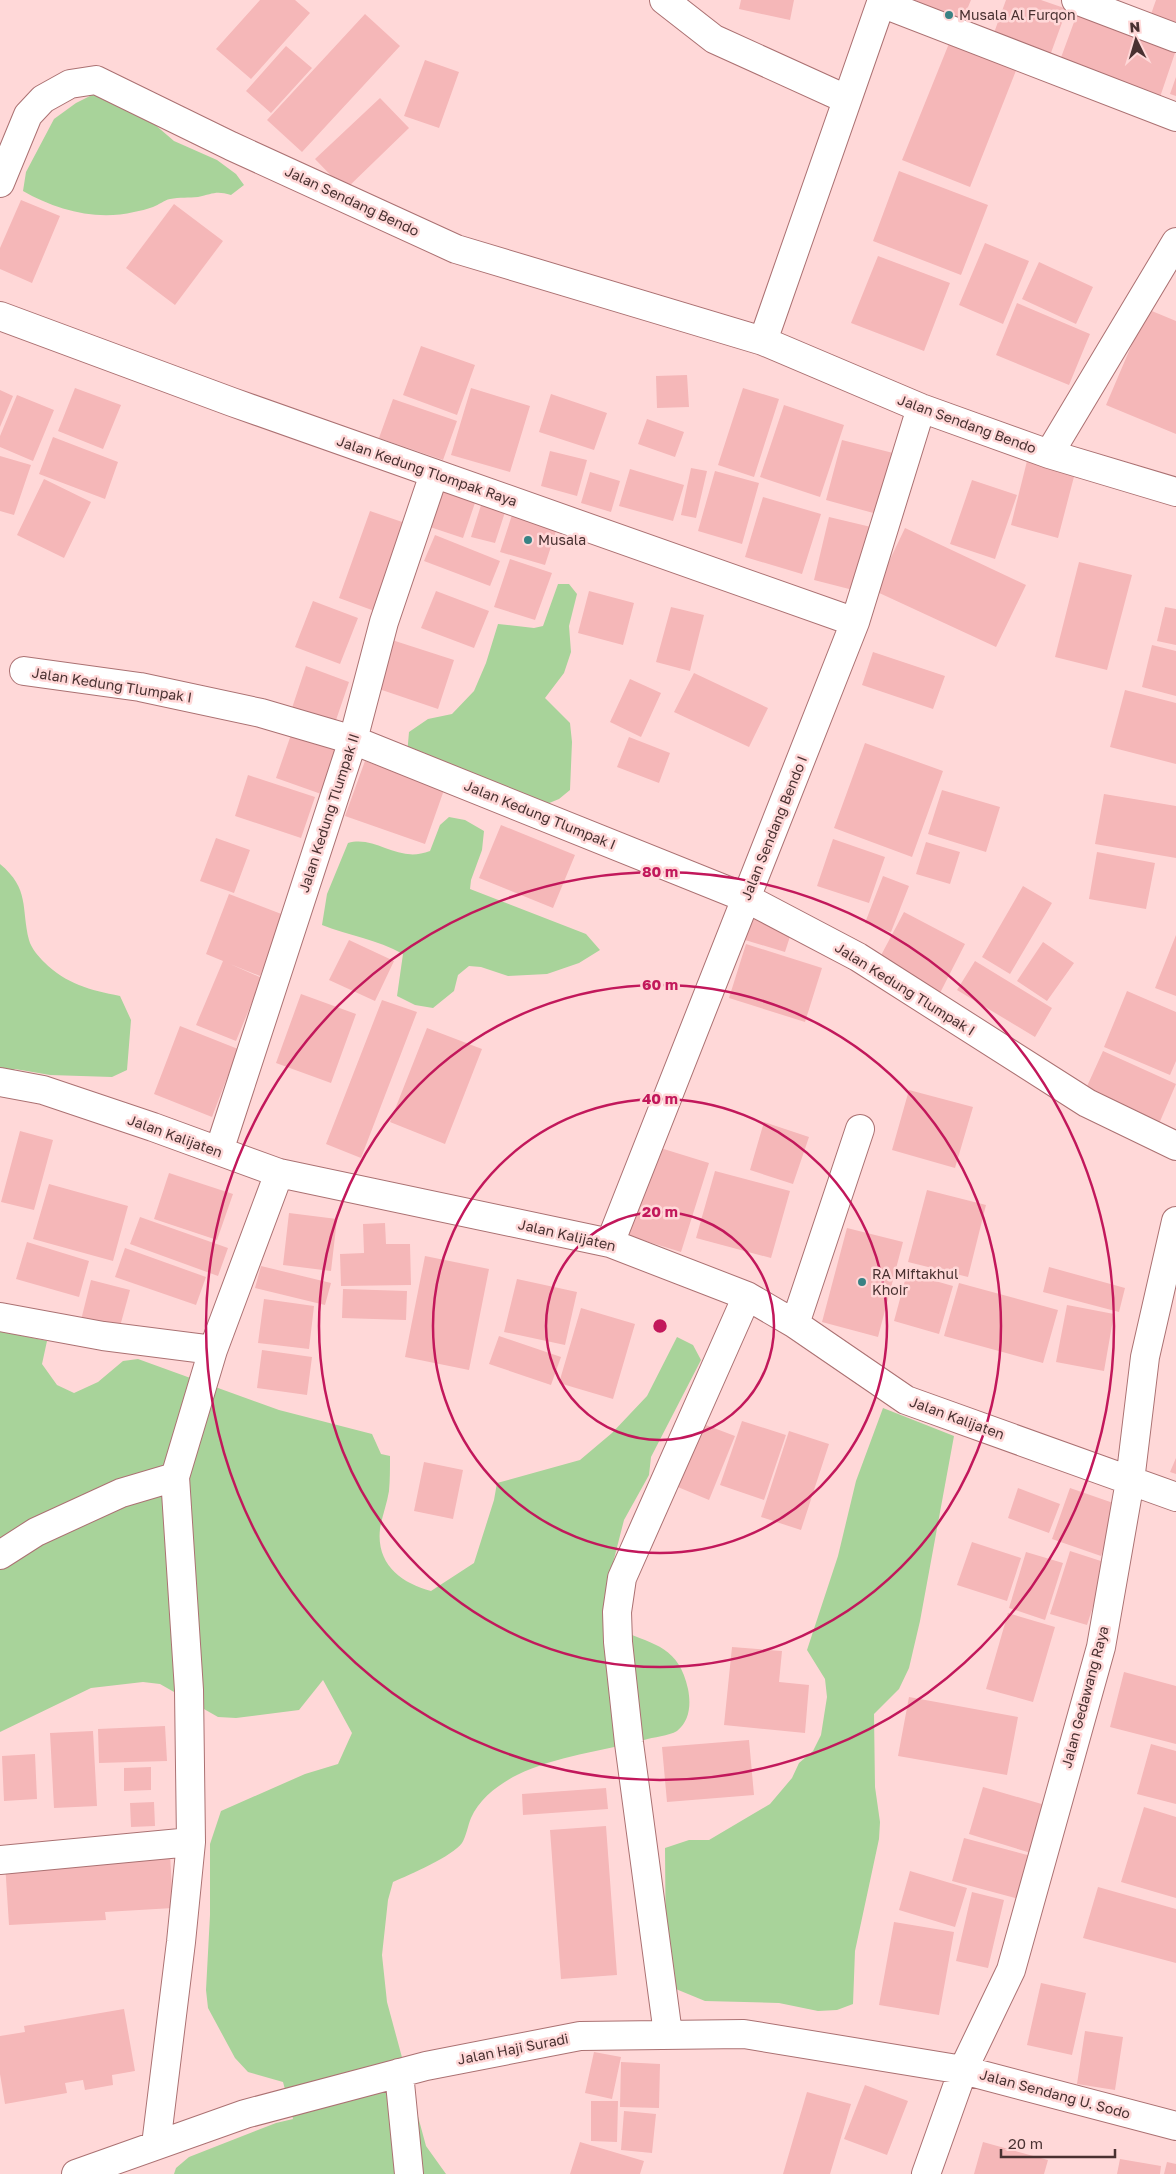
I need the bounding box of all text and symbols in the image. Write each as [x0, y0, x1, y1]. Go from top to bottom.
place label: Musala Al Furqon [959, 6, 1076, 23]
marker: Musala Al Furqon [943, 9, 955, 21]
north arrow [1111, 15, 1161, 65]
text: N [1129, 18, 1141, 35]
street label: Jalan Sendang Bendo [282, 162, 422, 239]
street label: Jalan Sendang Bendo [896, 391, 1039, 457]
street label: Jalan Kedung Tlompak Raya [335, 432, 520, 509]
place label: Musala [538, 531, 586, 548]
marker: Musala [522, 534, 534, 546]
street label: Jalan Kedung Tlumpak I [31, 663, 193, 706]
street label: Jalan Kedung Tlumpak II [295, 731, 362, 895]
street label: Jalan Sendang Bendo I [737, 753, 810, 902]
street label: Jalan Kedung Tlumpak I [462, 776, 618, 853]
text: 80 m [642, 862, 678, 880]
street label: Jalan Kedung Tlumpak I [832, 938, 978, 1039]
text: 60 m [642, 975, 678, 993]
text: 40 m [642, 1089, 678, 1107]
street label: Jalan Kalijaten [125, 1110, 225, 1161]
text: 20 m [642, 1202, 678, 1220]
street label: Jalan Kalijaten [517, 1215, 618, 1254]
place label: RA Miftakhul Khoir [872, 1265, 958, 1298]
marker: RA Miftakhul Khoir [856, 1276, 868, 1288]
centre of rings [651, 1317, 669, 1335]
street label: Jalan Kalijaten [907, 1392, 1007, 1443]
street label: Jalan Gedawang Raya [1057, 1624, 1112, 1770]
street label: Jalan Haji Suradi [456, 2029, 570, 2068]
street label: Jalan Sendang U. Sodo [978, 2065, 1132, 2122]
scale bar [1001, 2126, 1115, 2158]
text: 20 m [1008, 2134, 1043, 2152]

